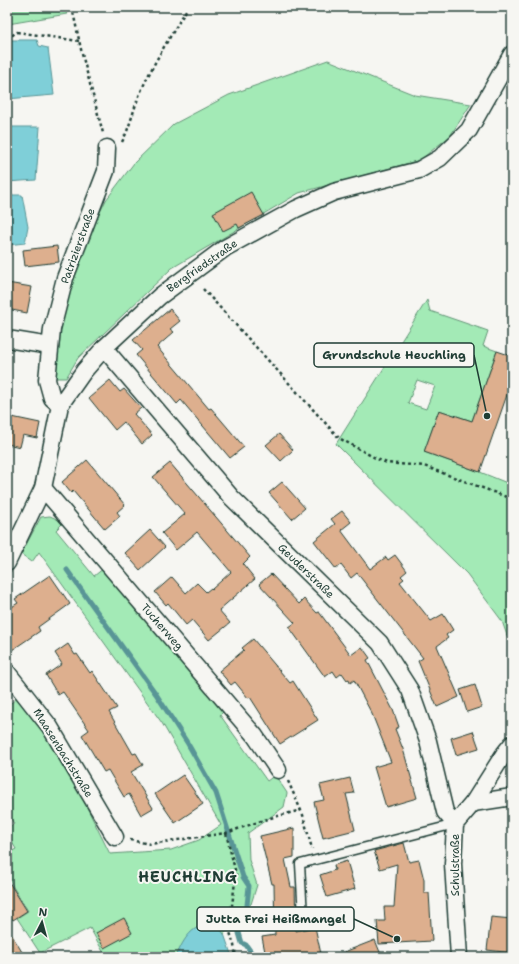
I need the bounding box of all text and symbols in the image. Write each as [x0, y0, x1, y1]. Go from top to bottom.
street label: Patrizierstraße [57, 206, 99, 286]
street label: Bergfriedstraße [164, 236, 240, 296]
callout: Grundschule Heuchling [314, 343, 474, 367]
text: Grundschule Heuchling [322, 347, 466, 363]
street label: Geuderstraße [275, 540, 337, 602]
street label: Tucherweg [138, 600, 187, 654]
street label: Maasenbachstraße [30, 706, 96, 800]
street label: Schulstraße [448, 834, 463, 896]
district label: HEUCHLING [138, 867, 238, 887]
north arrow [22, 902, 62, 942]
text: N [38, 905, 48, 920]
callout: Jutta Frei Heißmangel [197, 907, 354, 931]
text: Jutta Frei Heißmangel [206, 911, 346, 927]

